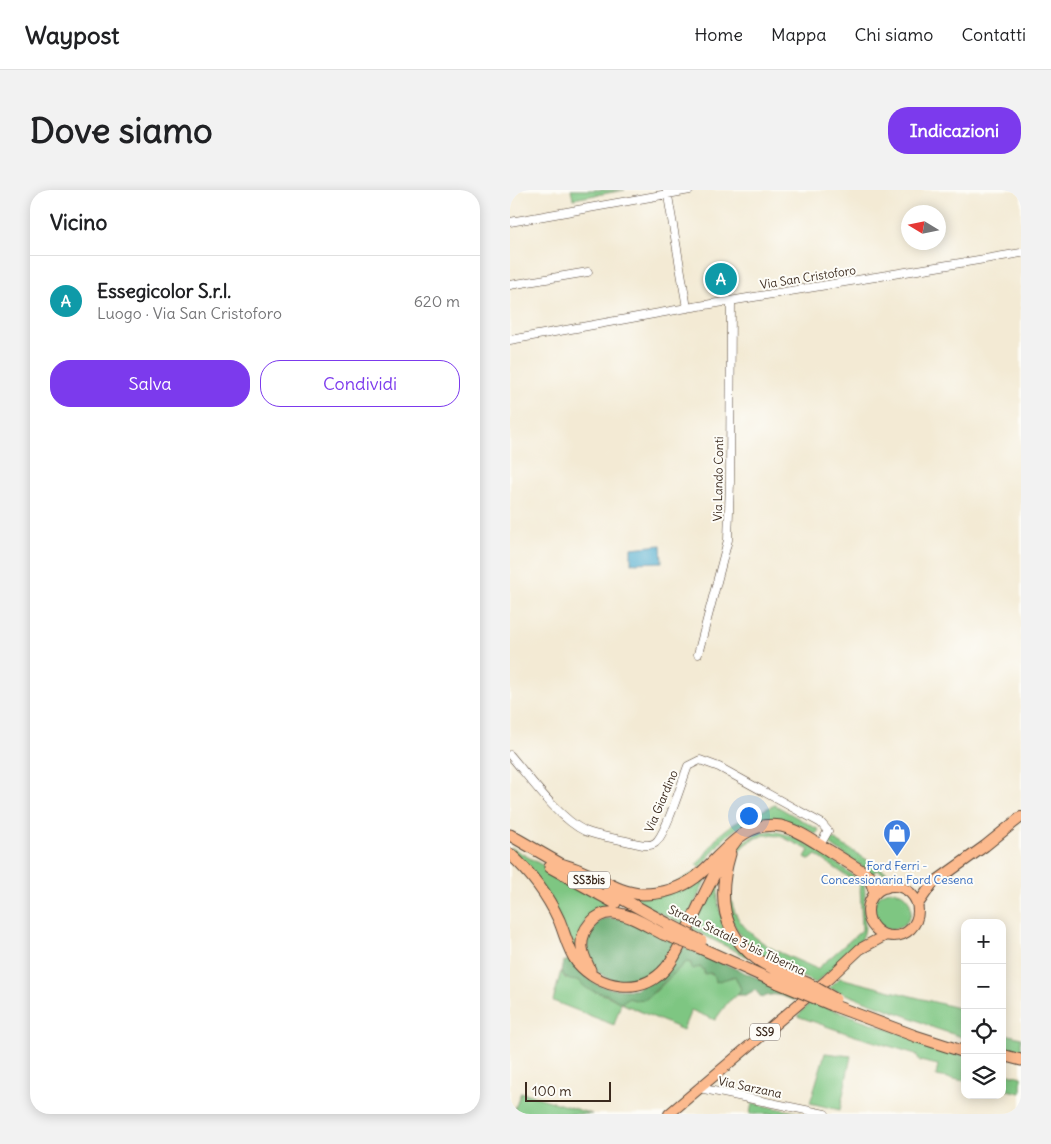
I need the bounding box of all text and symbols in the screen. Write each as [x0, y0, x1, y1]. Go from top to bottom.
text: Waypost [25, 20, 119, 50]
text: Home [694, 23, 743, 46]
text: Mappa [771, 23, 826, 46]
text: Chi siamo [854, 23, 933, 46]
text: Contatti [961, 23, 1026, 46]
button: Indicazioni [888, 107, 1021, 154]
text: Dove siamo [30, 108, 213, 152]
north arrow [901, 205, 946, 250]
text: Vicino [50, 209, 107, 236]
pin: A [705, 260, 737, 298]
street label: Via San Cristoforo [759, 262, 857, 292]
text: Essegicolor S.r.l. [97, 279, 231, 303]
text: A [61, 291, 71, 311]
text: 620 m [414, 291, 460, 311]
text: Luogo · Via San Cristoforo [97, 303, 282, 323]
button: Salva [50, 360, 250, 407]
button: Condividi [260, 360, 460, 407]
street label: Via Lando Conti [710, 436, 726, 522]
street label: Via Giardino [641, 767, 681, 834]
your location [736, 803, 762, 829]
shop icon: Ford Ferri - Concessionaria Ford Cesena [882, 818, 912, 857]
place label: Ford Ferri - Concessionaria Ford Cesena [821, 858, 974, 887]
road number: SS3bis [568, 872, 610, 888]
street label: Strada Statale 3 bis Tiberina [666, 902, 808, 979]
map controls [961, 919, 1006, 1099]
button: + [961, 919, 1006, 964]
button: − [961, 964, 1006, 1009]
button: locate [961, 1009, 1006, 1054]
road number: SS9 [750, 1024, 780, 1040]
button: layers [961, 1054, 1006, 1099]
street label: Via Sarzana [717, 1073, 783, 1101]
scale bar [525, 1079, 611, 1102]
text: 100 m [532, 1082, 572, 1100]

